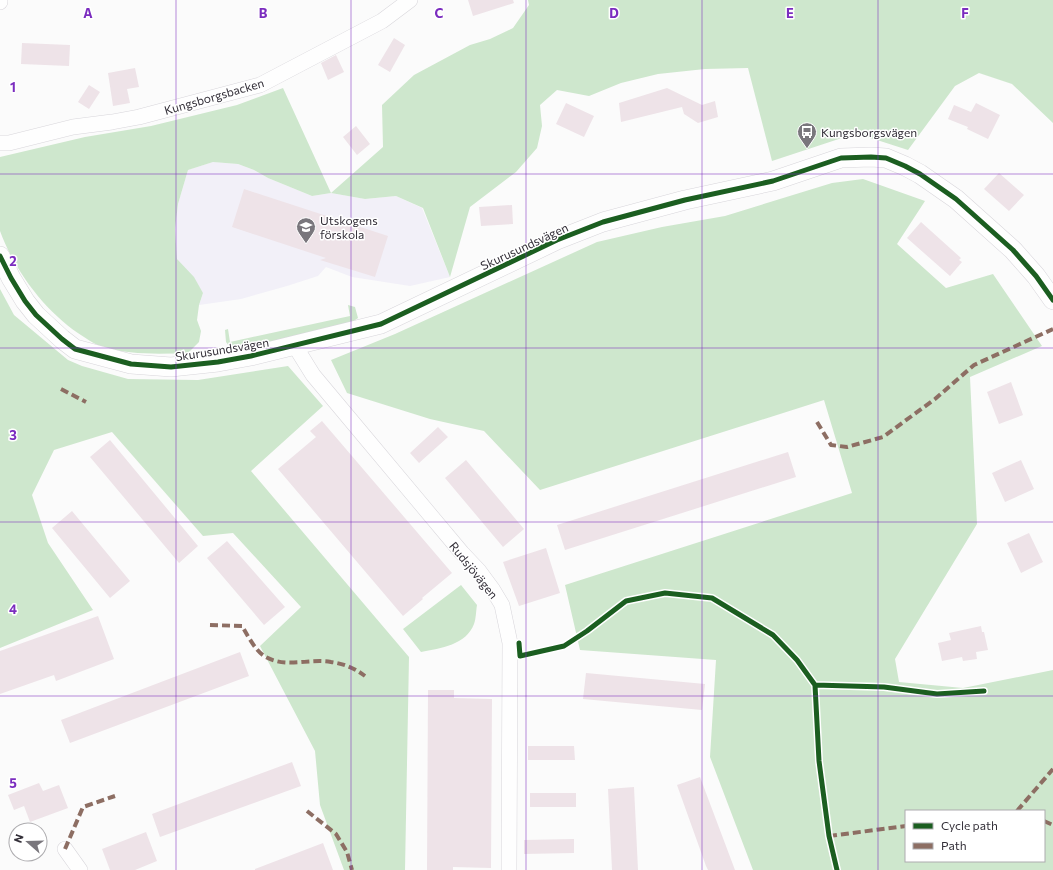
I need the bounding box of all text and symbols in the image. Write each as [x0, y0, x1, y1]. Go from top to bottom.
text: A [83, 5, 93, 21]
text: B [259, 5, 268, 21]
text: C [435, 5, 444, 21]
text: D [609, 5, 619, 21]
text: E [786, 5, 794, 21]
text: F [961, 5, 969, 21]
street label: Kungsborgsbacken [162, 75, 266, 117]
text: 1 [10, 79, 16, 95]
bus stop icon: Kungsborgsvägen [796, 121, 818, 149]
place label: Kungsborgsvägen [821, 125, 917, 139]
place label: Utskogens förskola [320, 213, 378, 241]
school or university icon: Utskogens förskola [295, 216, 317, 244]
street label: Skurusundsvägen [478, 220, 570, 272]
text: 2 [9, 253, 17, 269]
street label: Skurusundsvägen [174, 335, 270, 363]
text: 3 [9, 427, 17, 443]
street label: Rudsjövägen [447, 539, 501, 601]
text: 4 [9, 601, 17, 617]
text: 5 [9, 775, 17, 791]
legend [905, 810, 1045, 862]
text: Cycle path [941, 818, 998, 832]
north arrow [8, 822, 48, 862]
text: N [11, 832, 26, 845]
text: Path [941, 838, 967, 852]

